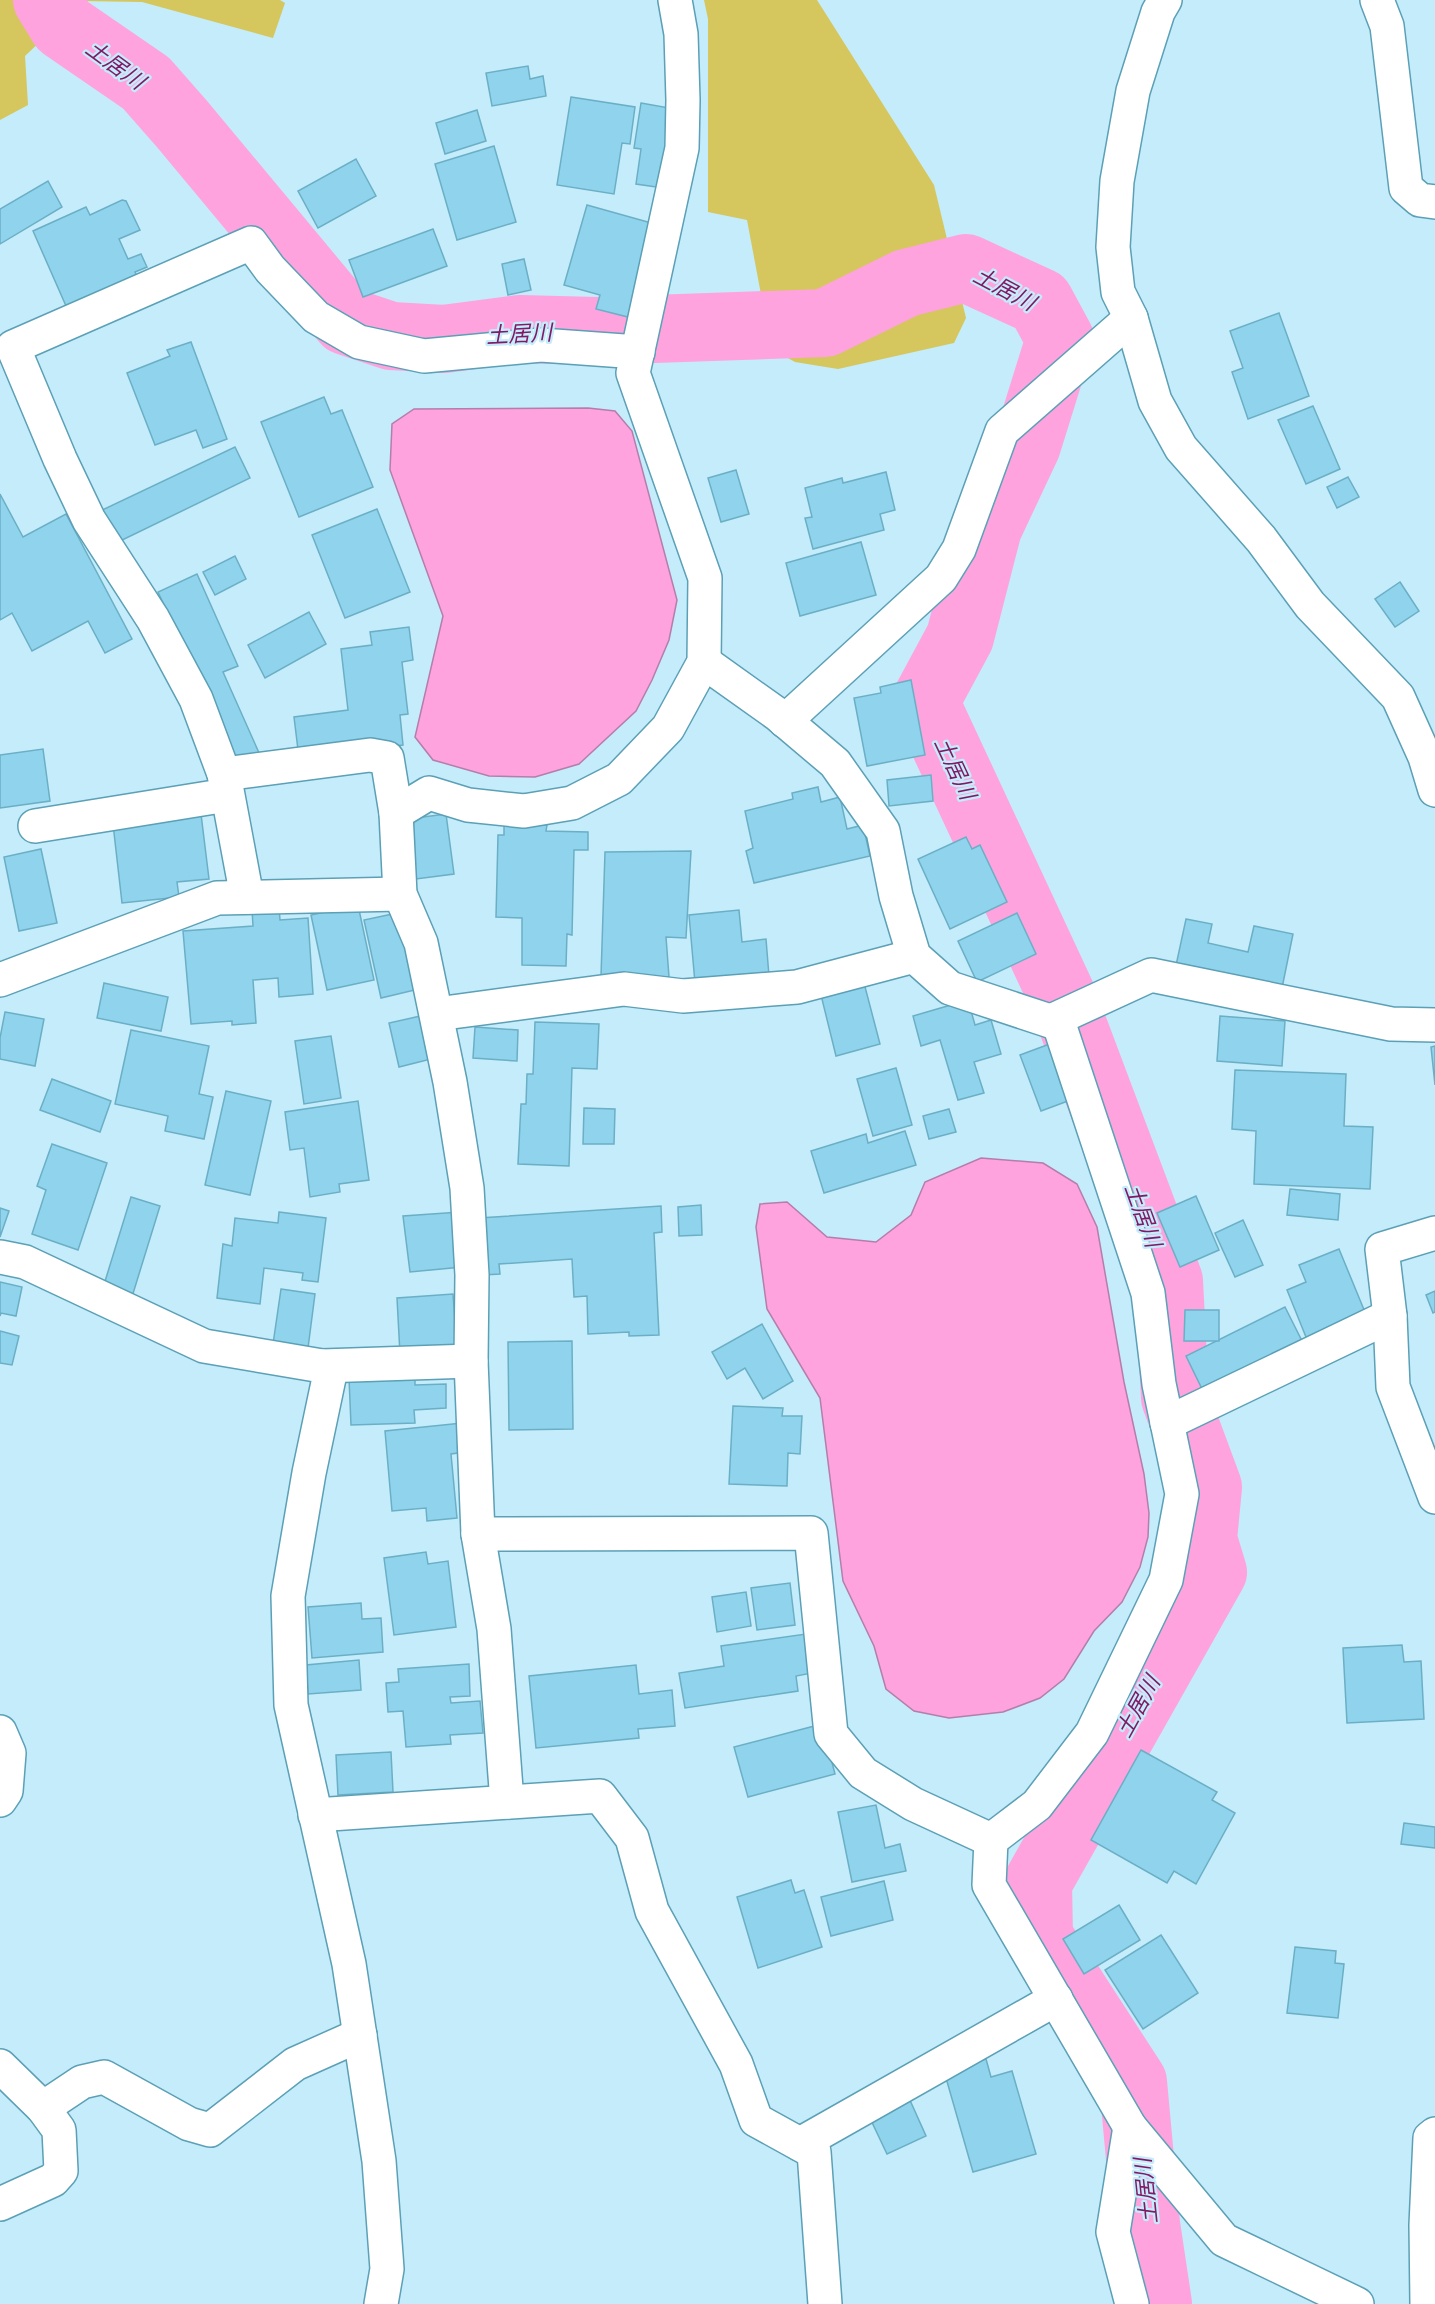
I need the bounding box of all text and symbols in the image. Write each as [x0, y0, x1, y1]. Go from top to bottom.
water label: 土居川 [81, 34, 152, 95]
water label: 土居川 [970, 261, 1042, 316]
water label: 土居川 [485, 318, 555, 348]
water label: 土居川 [930, 732, 983, 805]
water label: 土居川 [1120, 1179, 1169, 1252]
water label: 土居川 [1109, 1669, 1166, 1741]
water label: 土居川 [1128, 2155, 1162, 2225]

